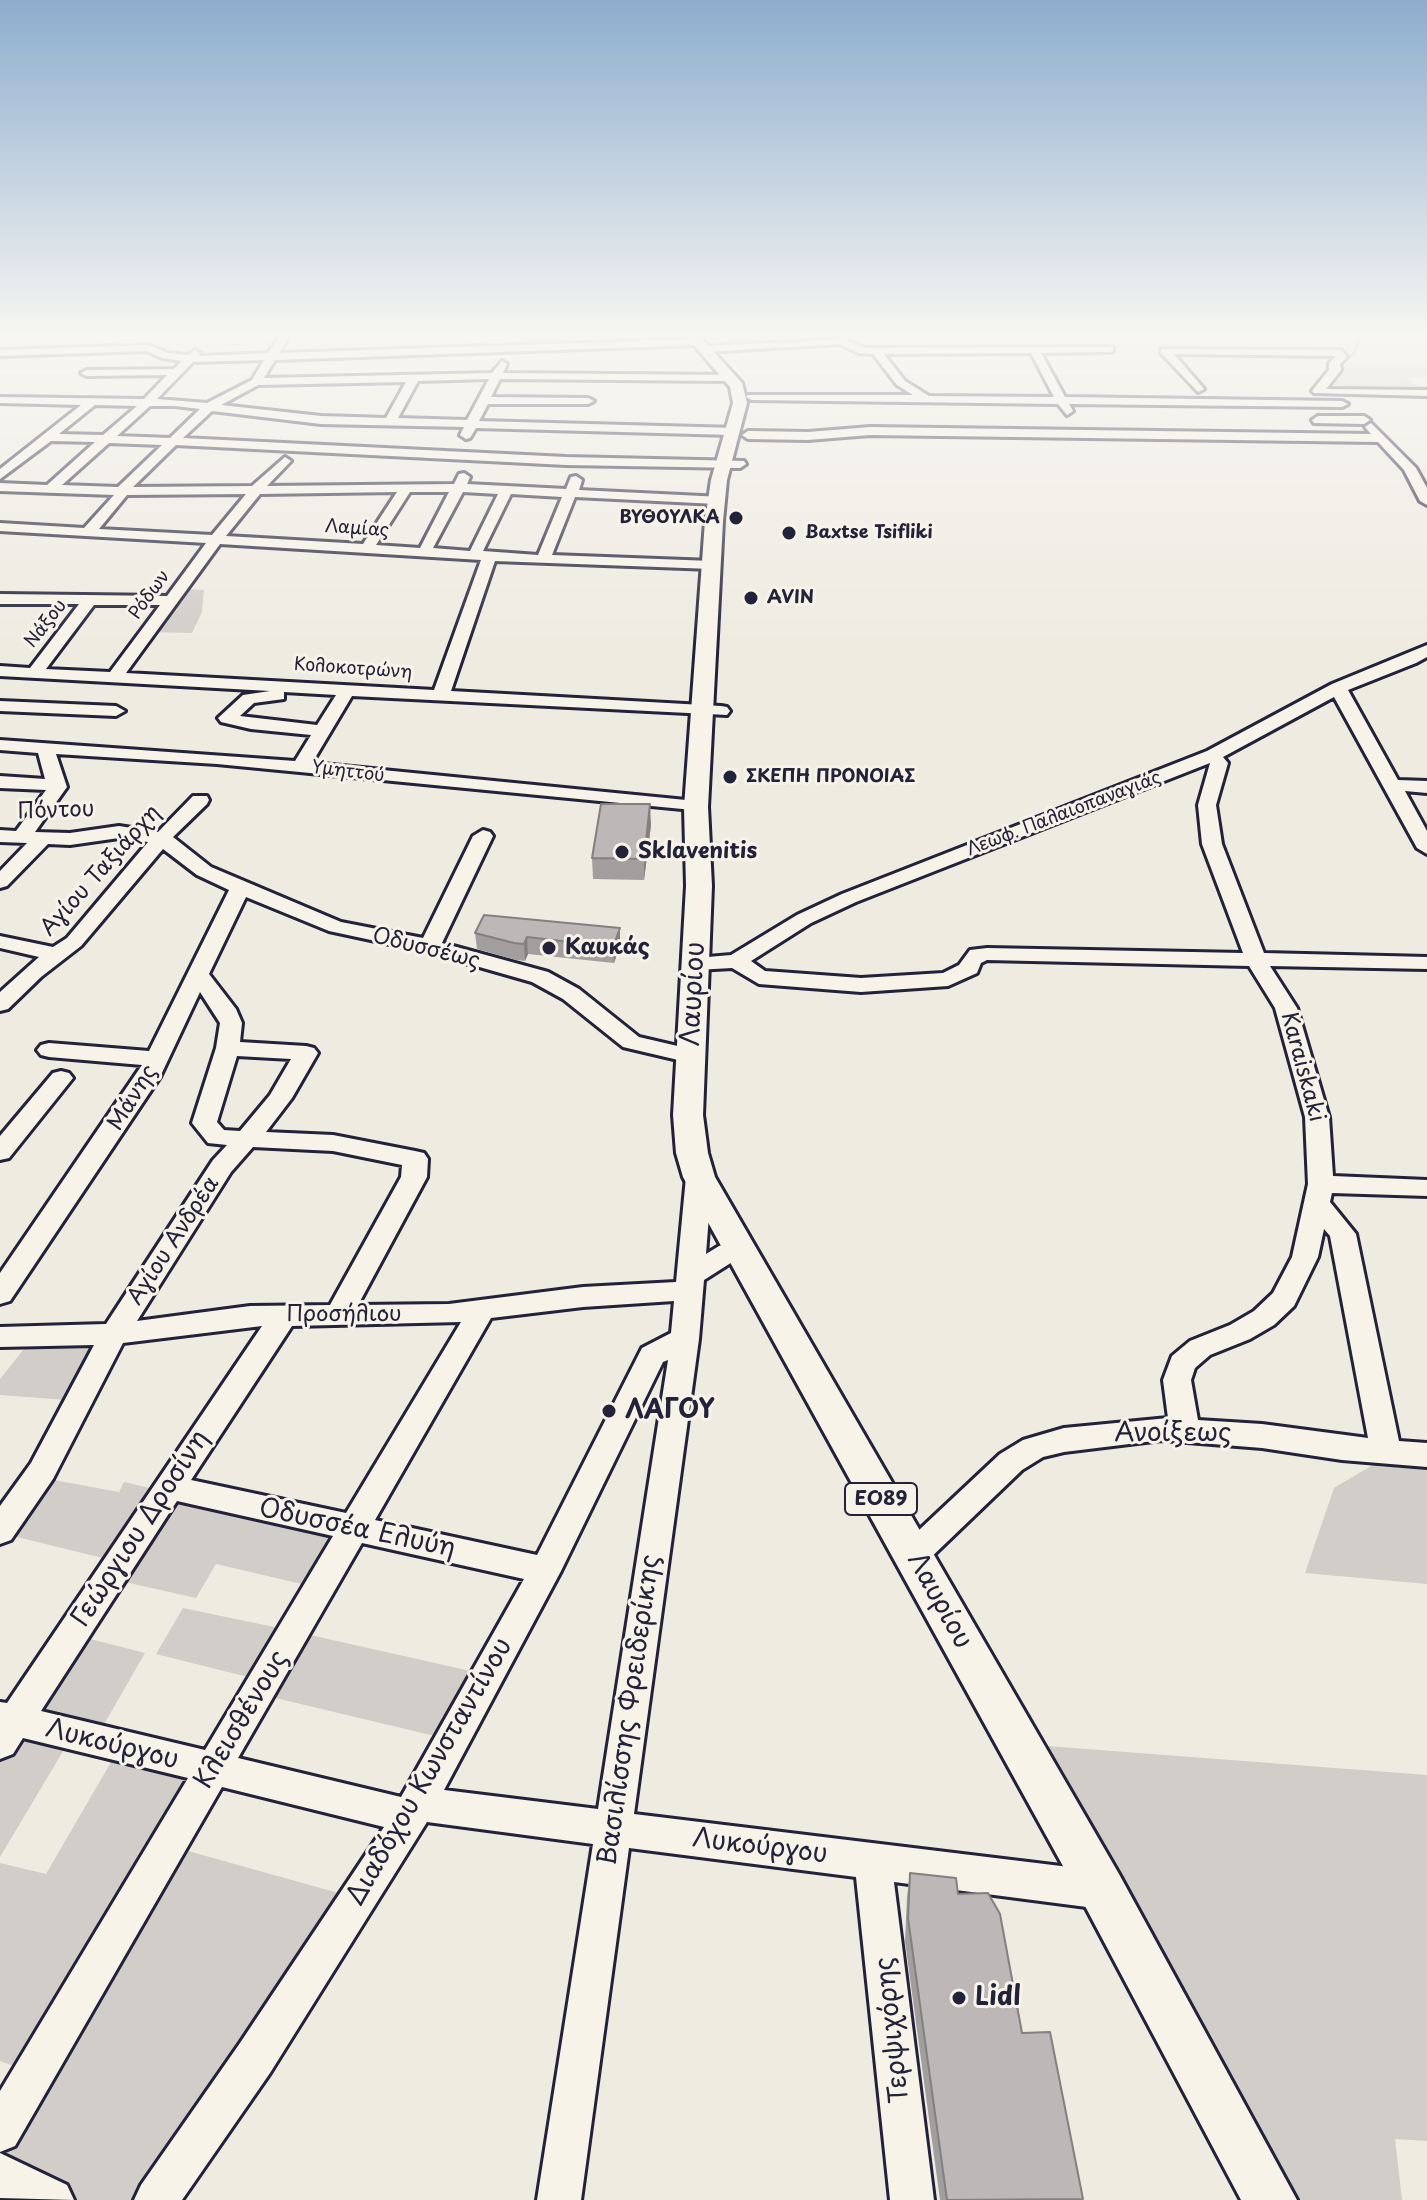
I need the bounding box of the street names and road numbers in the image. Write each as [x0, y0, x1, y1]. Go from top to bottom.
street label: Λαμίας [324, 516, 390, 542]
street label: Ρόδων [125, 566, 175, 624]
street label: Νάξου [20, 596, 72, 652]
street label: Κολοκοτρώνη [293, 654, 413, 684]
street label: Υμηττού [310, 757, 386, 787]
street label: Λεωφ. Παλαιοπαναγιάς [964, 767, 1164, 861]
street label: Πόντου [17, 796, 95, 826]
street label: Αγίου Ταξιάρχη [35, 800, 167, 942]
street label: Οδυσσέως [370, 923, 482, 975]
street label: Λαυρίου [676, 941, 712, 1047]
street label: Karaiskaki [1275, 1009, 1329, 1125]
street label: Μάνης [103, 1060, 163, 1136]
street label: Αγίου Ανδρέα [123, 1172, 225, 1310]
street label: Προσήλιου [286, 1302, 402, 1328]
street label: Ανοίξεως [1115, 1418, 1231, 1450]
street label: Γεώργιου Δροσίνη [66, 1425, 216, 1633]
road number: ΕΟ89 [845, 1483, 917, 1515]
street label: Οδυσσέα Ελυύη [256, 1493, 458, 1565]
street label: Λαυρίου [900, 1548, 978, 1654]
street label: Βασιλίσσης Φρειδερίκης [593, 1553, 667, 1867]
street label: Διαδόχου Κωνσταντίνου [341, 1633, 519, 1911]
street label: Κλεισθένους [189, 1645, 295, 1795]
street label: Λυκούργου [42, 1713, 182, 1777]
street label: Λυκούργου [691, 1823, 829, 1871]
street label: Τερψιχόρης [870, 1955, 916, 2105]

